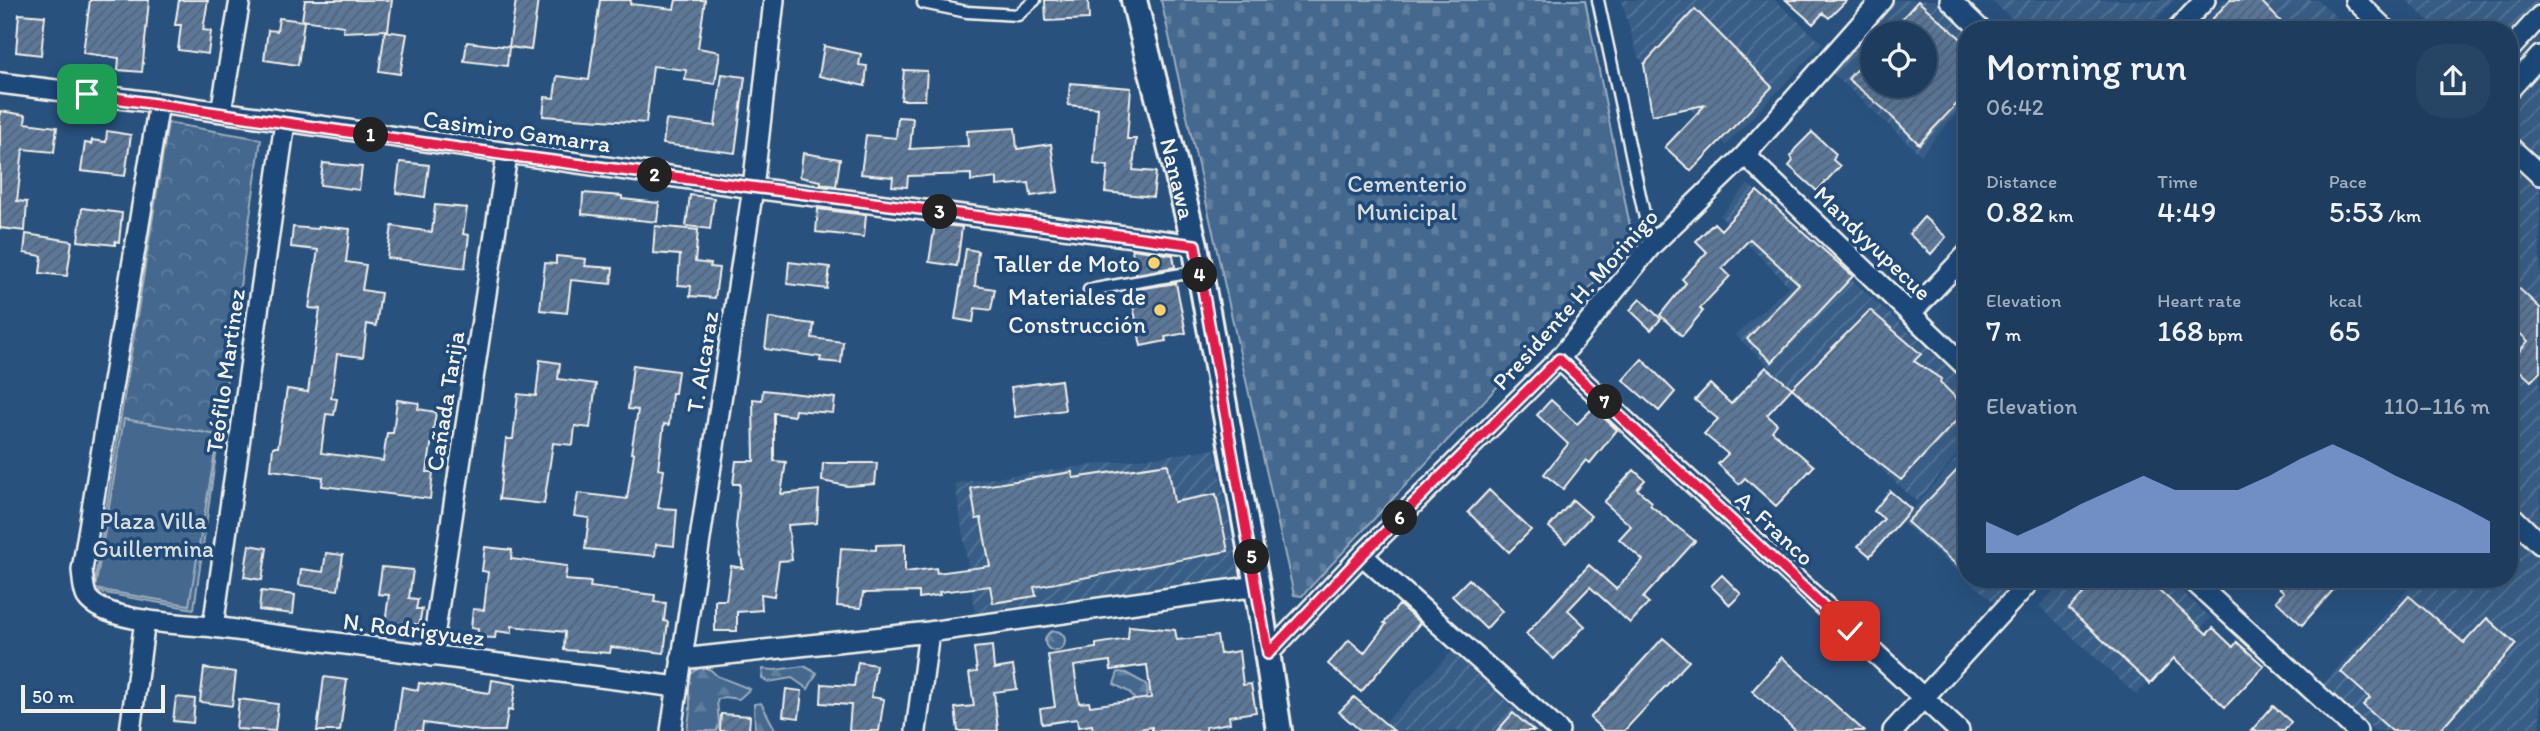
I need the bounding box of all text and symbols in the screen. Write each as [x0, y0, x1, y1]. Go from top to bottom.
map controls [1860, 21, 1937, 98]
button: locate [1860, 21, 1937, 98]
text: Morning run [1986, 44, 2187, 90]
button: share [2416, 44, 2490, 118]
pin [57, 64, 117, 124]
icon: arrive [68, 75, 106, 113]
text: 06:42 [1986, 93, 2044, 121]
street label: Casimiro Gamarra [421, 103, 613, 159]
pin: 1 [354, 118, 388, 152]
text: 1 [366, 123, 375, 146]
street label: Nanawa [1154, 135, 1203, 223]
pin: 2 [638, 158, 672, 192]
text: 2 [650, 163, 660, 186]
park label: Cementerio Municipal [1347, 169, 1467, 226]
text: Distance [1986, 170, 2057, 193]
text: Time [2157, 170, 2198, 193]
text: Pace [2329, 170, 2367, 193]
street label: Mandyyupecue [1808, 179, 1938, 307]
text: 0.82 [1986, 193, 2044, 230]
text: 4:49 [2157, 193, 2216, 230]
text: 5:53 [2329, 193, 2384, 230]
pin: 3 [922, 194, 958, 230]
text: 3 [934, 200, 945, 223]
street label: Presidente H. Morinigo [1486, 202, 1664, 396]
text: km [2044, 204, 2074, 227]
text: /km [2384, 204, 2421, 227]
place label: Taller de Moto [994, 249, 1140, 278]
marker: Taller de Moto [1146, 255, 1162, 271]
pin: 4 [1182, 258, 1218, 292]
text: 4 [1194, 263, 1205, 286]
place label: Materiales de Construcción [1008, 282, 1146, 339]
street label: Teófilo Martinez [199, 287, 251, 455]
text: Elevation [1986, 289, 2062, 312]
text: Heart rate [2157, 289, 2241, 312]
text: kcal [2329, 289, 2362, 312]
marker: Materiales de Construcción [1152, 302, 1168, 318]
street label: T. Alcaraz [680, 309, 724, 415]
text: 7 [1986, 312, 2001, 349]
text: 168 [2157, 312, 2204, 349]
text: 65 [2329, 312, 2360, 349]
text: m [2001, 323, 2021, 346]
text: bpm [2204, 323, 2243, 346]
street label: Cañada Tarija [420, 328, 470, 473]
pin: 7 [1588, 384, 1622, 420]
text: 7 [1600, 390, 1609, 413]
text: Elevation [1986, 392, 2077, 420]
text: 110–116 m [2384, 392, 2490, 420]
street label: A. Franco [1730, 484, 1820, 572]
pin: 6 [1382, 500, 1418, 536]
park label: Plaza Villa Guillermina [92, 506, 214, 563]
text: 6 [1394, 506, 1405, 529]
pin: 5 [1234, 540, 1270, 574]
text: 5 [1247, 545, 1256, 568]
pin [1820, 601, 1880, 661]
street label: N. Rodrigyuez [342, 606, 487, 652]
icon: check [1831, 612, 1869, 650]
scale bar [21, 682, 164, 714]
text: 50 m [32, 685, 74, 708]

